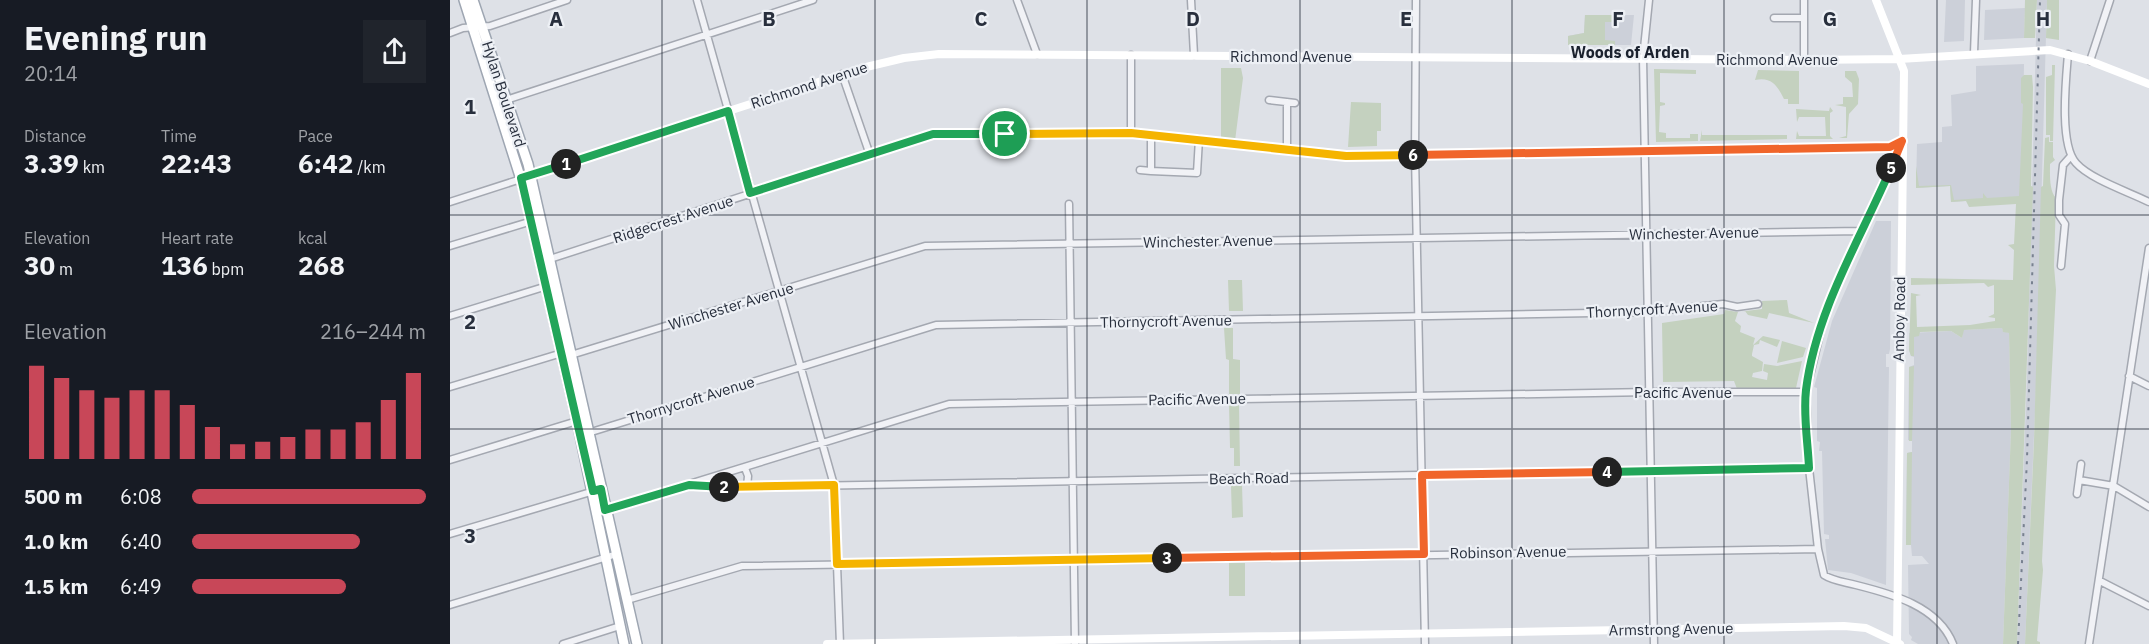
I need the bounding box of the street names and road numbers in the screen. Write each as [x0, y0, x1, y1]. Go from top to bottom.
street label: Hylan Boulevard [478, 39, 530, 149]
street label: Richmond Avenue [1230, 47, 1352, 66]
street label: Richmond Avenue [1716, 50, 1838, 69]
street label: Richmond Avenue [748, 57, 870, 113]
street label: Ridgecrest Avenue [610, 191, 736, 247]
street label: Winchester Avenue [1629, 222, 1759, 244]
street label: Winchester Avenue [1143, 230, 1273, 252]
street label: Amboy Road [1889, 276, 1909, 362]
street label: Winchester Avenue [666, 278, 796, 334]
street label: Thornycroft Avenue [1586, 296, 1718, 322]
street label: Thornycroft Avenue [1100, 310, 1232, 332]
street label: Thornycroft Avenue [625, 372, 757, 428]
street label: Pacific Avenue [1634, 383, 1732, 402]
street label: Pacific Avenue [1148, 389, 1246, 409]
street label: Beach Road [1209, 468, 1289, 488]
street label: Robinson Avenue [1450, 541, 1566, 563]
street label: Armstrong Avenue [1609, 618, 1733, 640]

